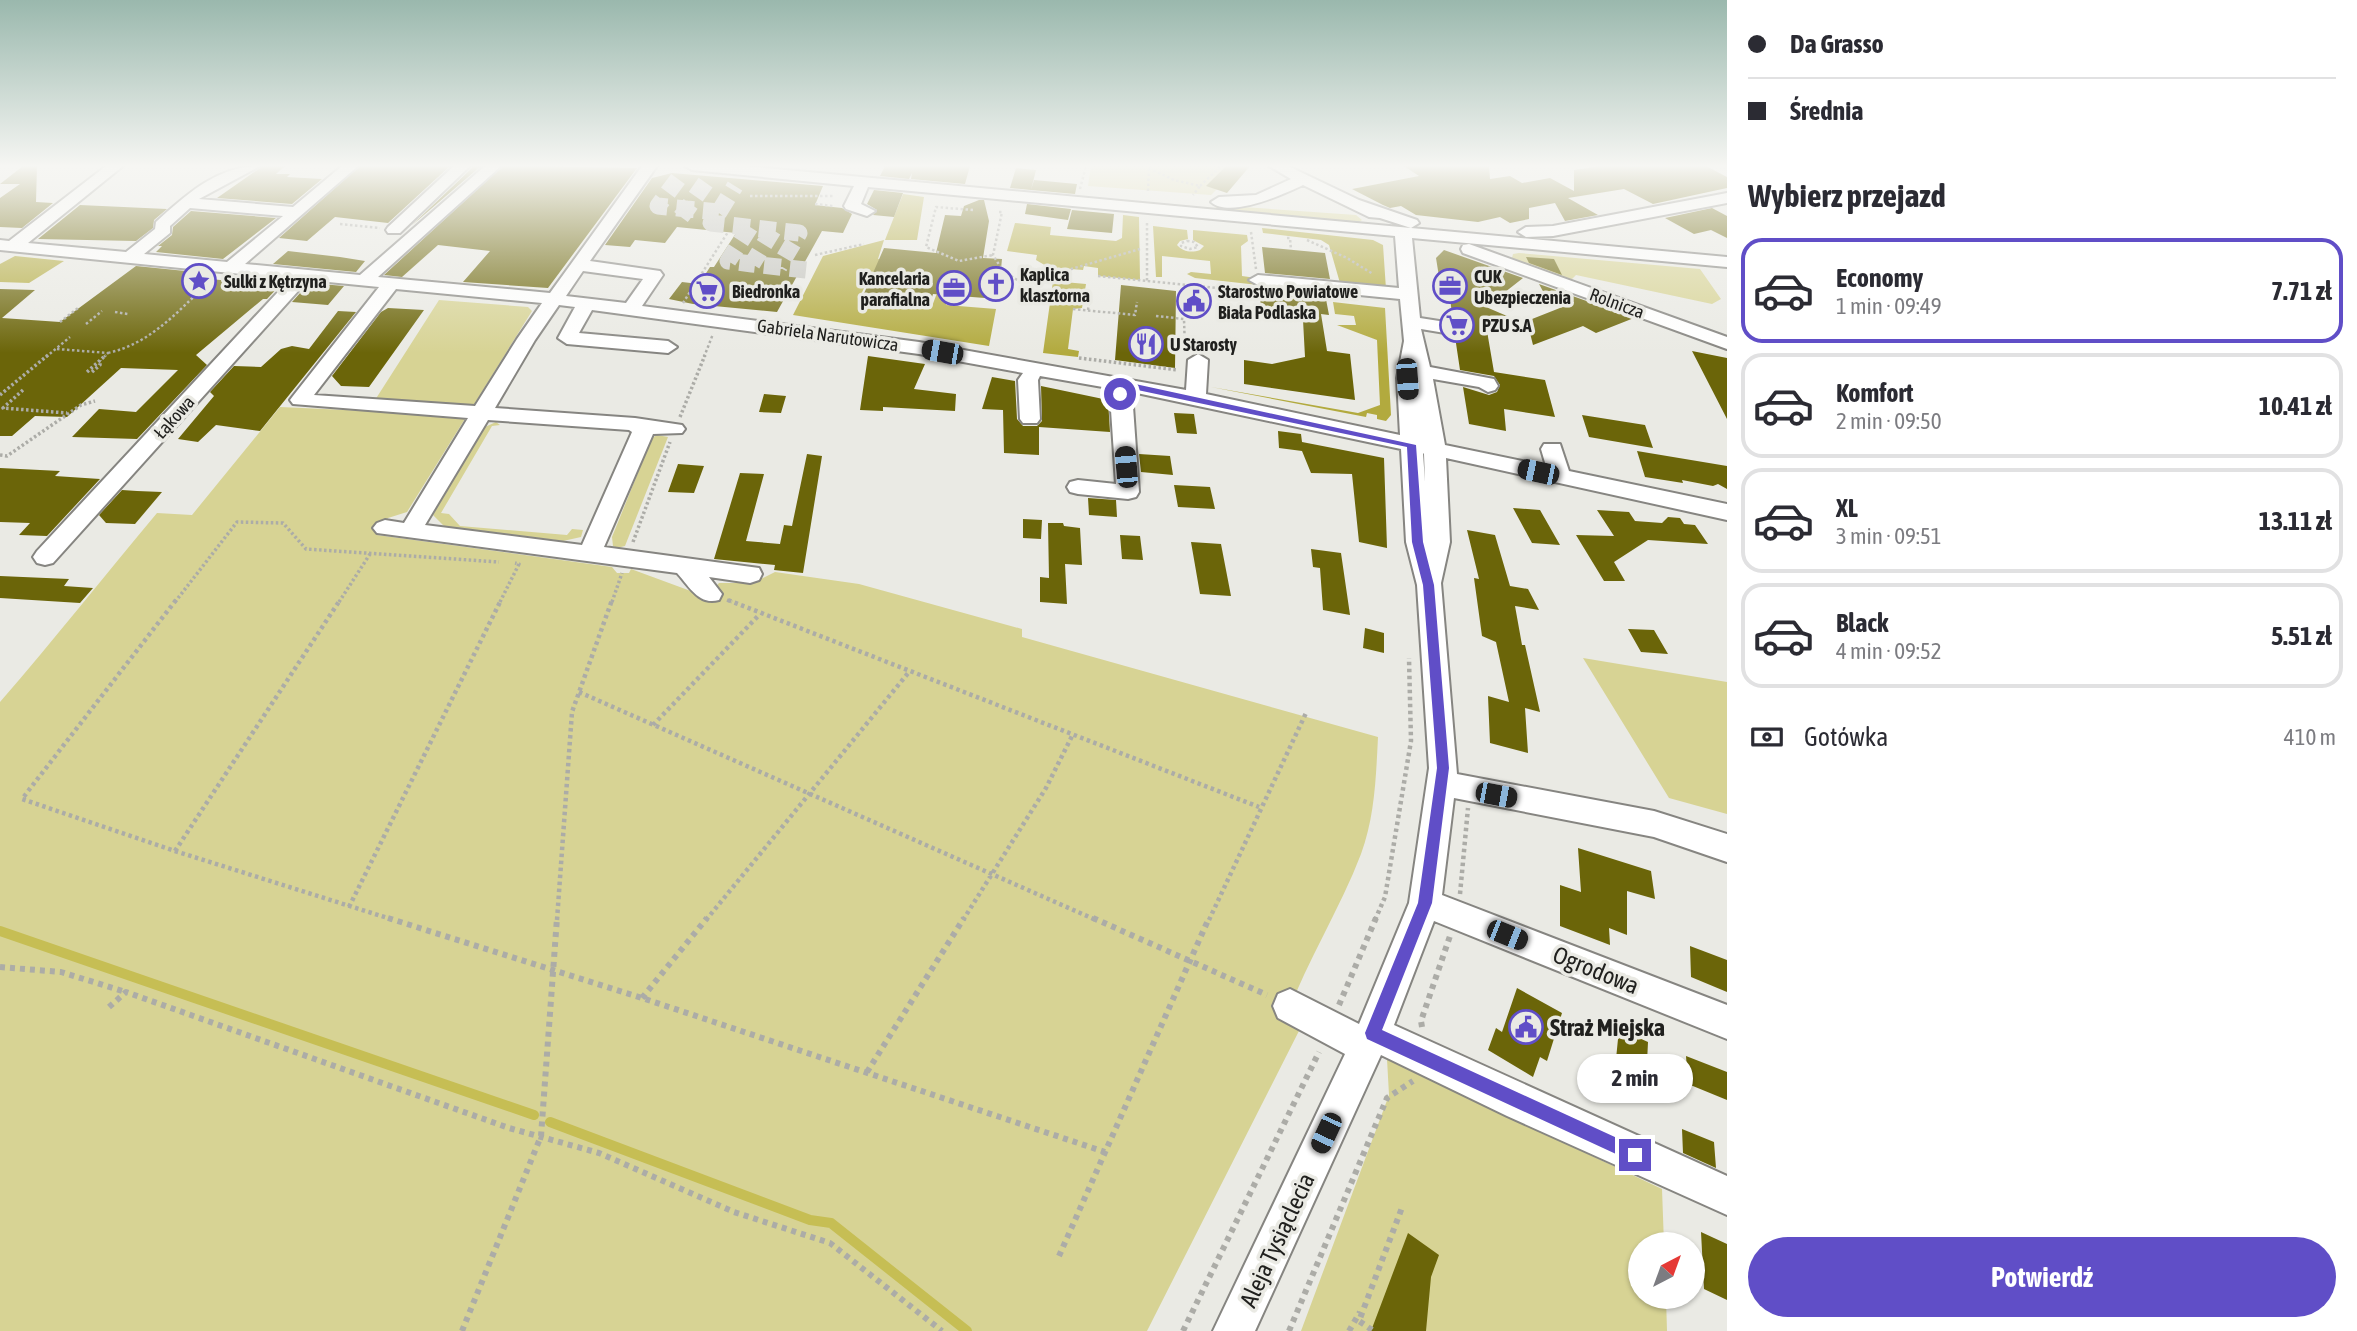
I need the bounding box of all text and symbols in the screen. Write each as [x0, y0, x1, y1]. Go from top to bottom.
text: Da Grasso [1790, 29, 1884, 59]
text: Średnia [1790, 96, 1863, 126]
text: Wybierz przejazd [1748, 177, 1946, 214]
icon: car [1752, 259, 1815, 322]
place icon: Sulki z Kętrzyna [180, 262, 218, 300]
text: Economy [1836, 263, 1923, 293]
place label: Kaplica klasztorna [1020, 264, 1090, 306]
church icon: Kaplica klasztorna [977, 265, 1015, 303]
place label: CUK Ubezpieczenia [1474, 266, 1571, 308]
office icon: CUK Ubezpieczenia [1431, 267, 1469, 305]
place label: Kancelaria parafialna [859, 268, 930, 310]
office icon: Kancelaria parafialna [935, 269, 973, 307]
place label: Sulki z Kętrzyna [224, 271, 327, 292]
supermarket icon: Biedronka [688, 272, 726, 310]
text: 7.71 zł [2271, 276, 2332, 306]
place label: Biedronka [732, 281, 800, 302]
place label: Starostwo Powiatowe Biała Podlaska [1218, 281, 1358, 323]
public building icon: Starostwo Powiatowe Biała Podlaska [1175, 282, 1213, 320]
street label: Rolnicza [1587, 283, 1647, 323]
text: 1 min · 09:49 [1836, 293, 1942, 319]
supermarket icon: PZU S.A [1438, 306, 1476, 344]
street label: Gabriela Narutowicza [756, 315, 900, 355]
place label: PZU S.A [1482, 315, 1532, 336]
restaurant icon: U Starosty [1127, 325, 1165, 363]
place label: U Starosty [1170, 334, 1238, 355]
car [920, 338, 965, 366]
car [1396, 357, 1419, 401]
icon: car [1752, 374, 1815, 437]
route start [1104, 378, 1136, 410]
text: Komfort [1836, 378, 1913, 408]
street label: Łąkowa [149, 391, 199, 443]
text: 10.41 zł [2259, 391, 2332, 421]
text: 2 min · 09:50 [1836, 408, 1942, 434]
car [1114, 445, 1139, 489]
car [1516, 457, 1561, 487]
icon: car [1752, 489, 1815, 552]
text: XL [1836, 493, 1858, 523]
text: 13.11 zł [2259, 506, 2332, 536]
text: 3 min · 09:51 [1836, 523, 1942, 549]
icon: car [1752, 604, 1815, 667]
text: Black [1836, 608, 1888, 638]
text: 5.51 zł [2271, 621, 2332, 651]
text: 4 min · 09:52 [1836, 638, 1942, 664]
icon: cash [1748, 718, 1786, 756]
text: Gotówka [1804, 722, 1888, 752]
text: 410 m [2284, 724, 2336, 750]
car [1474, 781, 1519, 809]
car [1484, 917, 1531, 953]
street label: Ogrodowa [1549, 941, 1643, 999]
public building icon: Straż Miejska [1507, 1008, 1545, 1046]
place label: Straż Miejska [1550, 1014, 1665, 1041]
callout: 2 min [1577, 1054, 1693, 1102]
text: 2 min [1612, 1065, 1658, 1091]
car [1308, 1110, 1345, 1156]
route end [1619, 1139, 1651, 1171]
street label: Aleja Tysiąclecia [1234, 1169, 1320, 1311]
north arrow [1628, 1232, 1704, 1309]
map controls [1628, 1232, 1705, 1309]
button: Potwierdź [1748, 1237, 2336, 1317]

